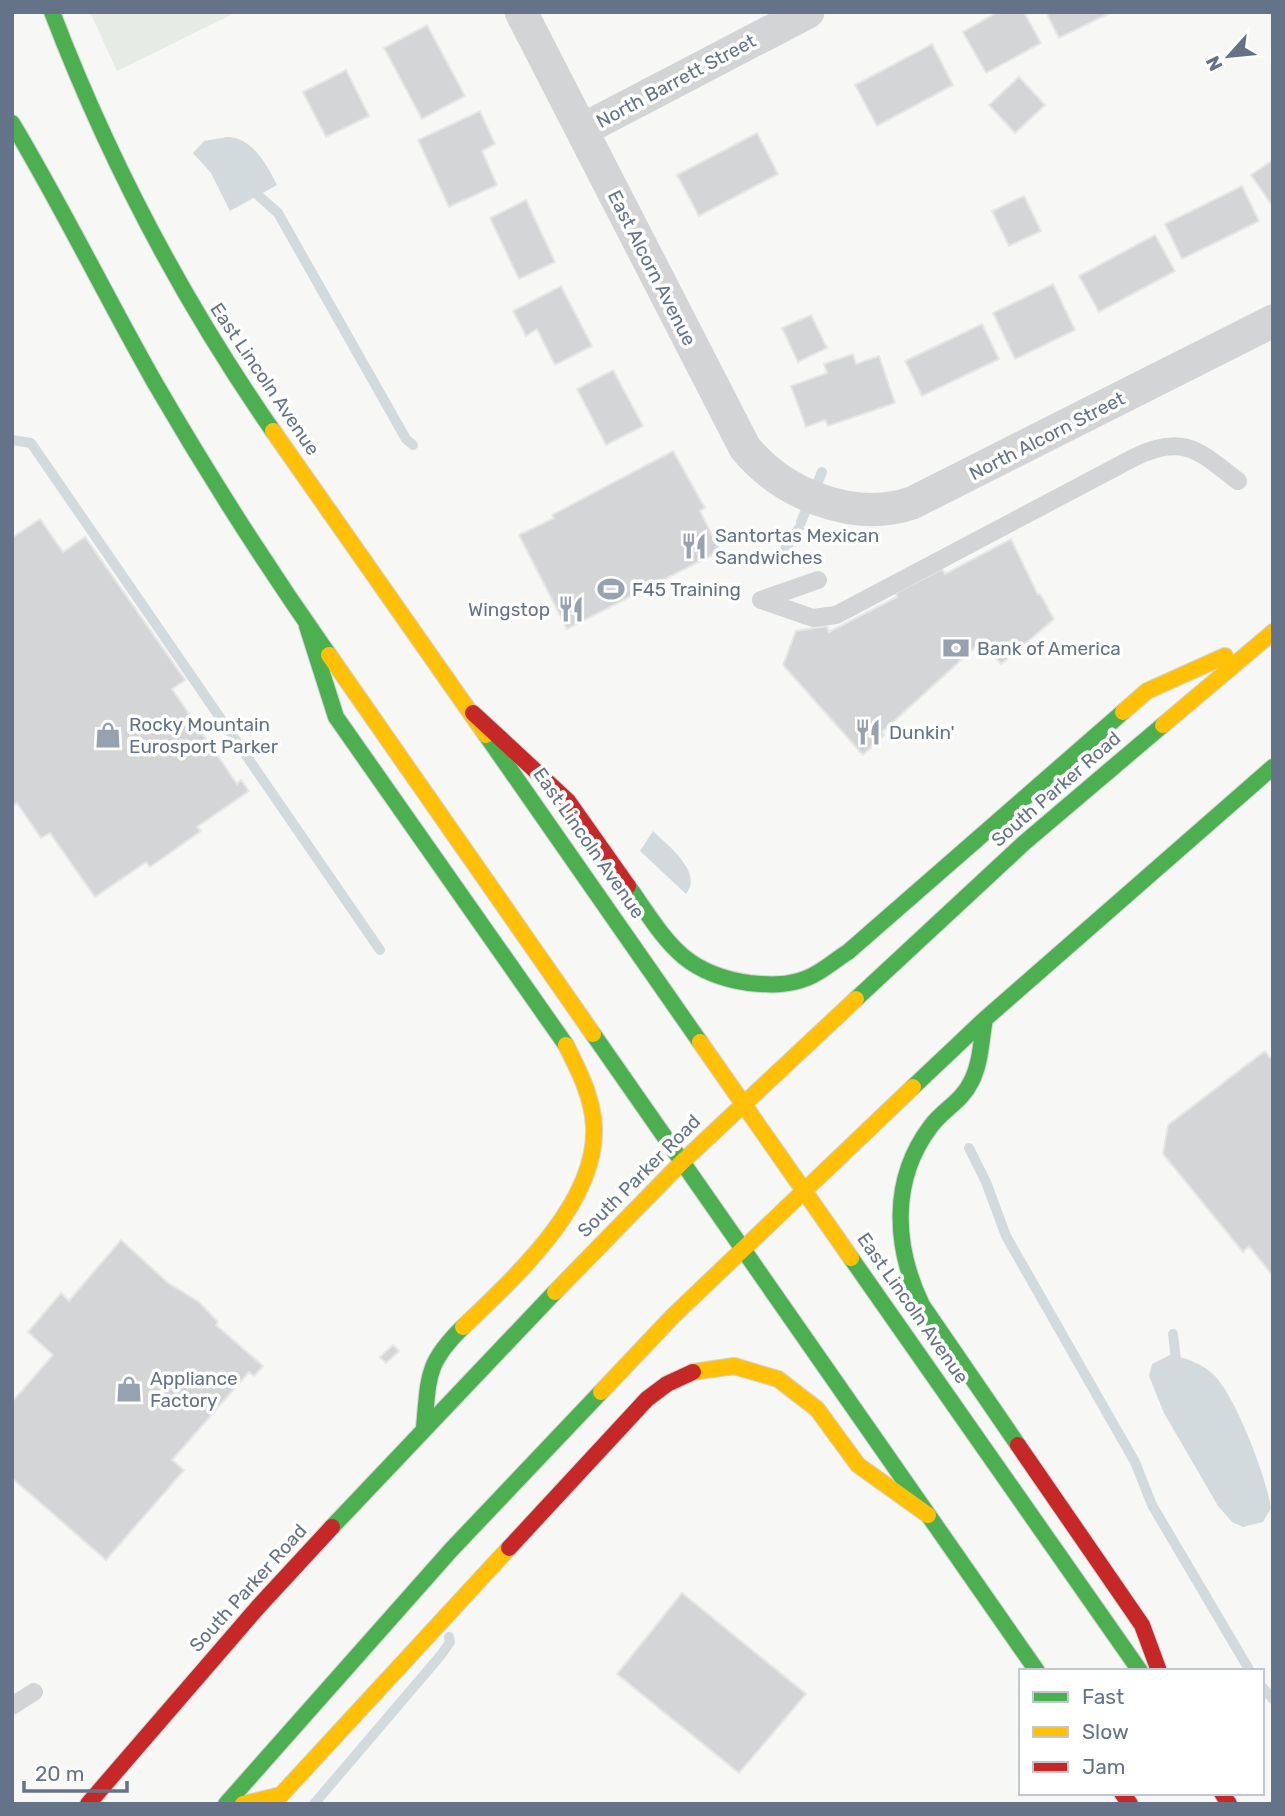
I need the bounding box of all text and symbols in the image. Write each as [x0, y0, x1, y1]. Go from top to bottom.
north arrow [1194, 21, 1264, 91]
street label: North Barrett Street [592, 29, 760, 133]
text: N [1201, 52, 1228, 75]
street label: East Alcorn Avenue [603, 186, 701, 350]
street label: East Lincoln Avenue [205, 298, 325, 460]
street label: North Alcorn Street [965, 387, 1129, 485]
place label: Santortas Mexican Sandwiches [715, 524, 879, 569]
restaurant icon: Santortas Mexican Sandwiches [679, 531, 709, 561]
sports icon: F45 Training [596, 574, 626, 604]
place label: F45 Training [632, 578, 741, 601]
restaurant icon: Wingstop [556, 594, 586, 624]
place label: Wingstop [468, 598, 550, 621]
bank icon: Bank of America [941, 633, 971, 663]
place label: Bank of America [977, 637, 1121, 660]
place label: Rocky Mountain Eurosport Parker [129, 713, 279, 758]
restaurant icon: Dunkin' [853, 717, 883, 747]
shop icon: Rocky Mountain Eurosport Parker [93, 720, 123, 750]
place label: Dunkin' [889, 721, 955, 744]
street label: South Parker Road [987, 727, 1125, 851]
street label: East Lincoln Avenue [528, 763, 650, 923]
street label: South Parker Road [573, 1110, 705, 1242]
street label: East Lincoln Avenue [852, 1228, 974, 1388]
place label: Appliance Factory [150, 1367, 238, 1412]
shop icon: Appliance Factory [114, 1374, 144, 1404]
street label: South Parker Road [185, 1519, 311, 1657]
legend [1019, 1669, 1264, 1795]
text: Fast [1082, 1684, 1124, 1709]
text: Slow [1082, 1719, 1129, 1744]
scale bar [24, 1750, 128, 1794]
text: Jam [1082, 1754, 1126, 1779]
text: 20 m [35, 1761, 84, 1786]

